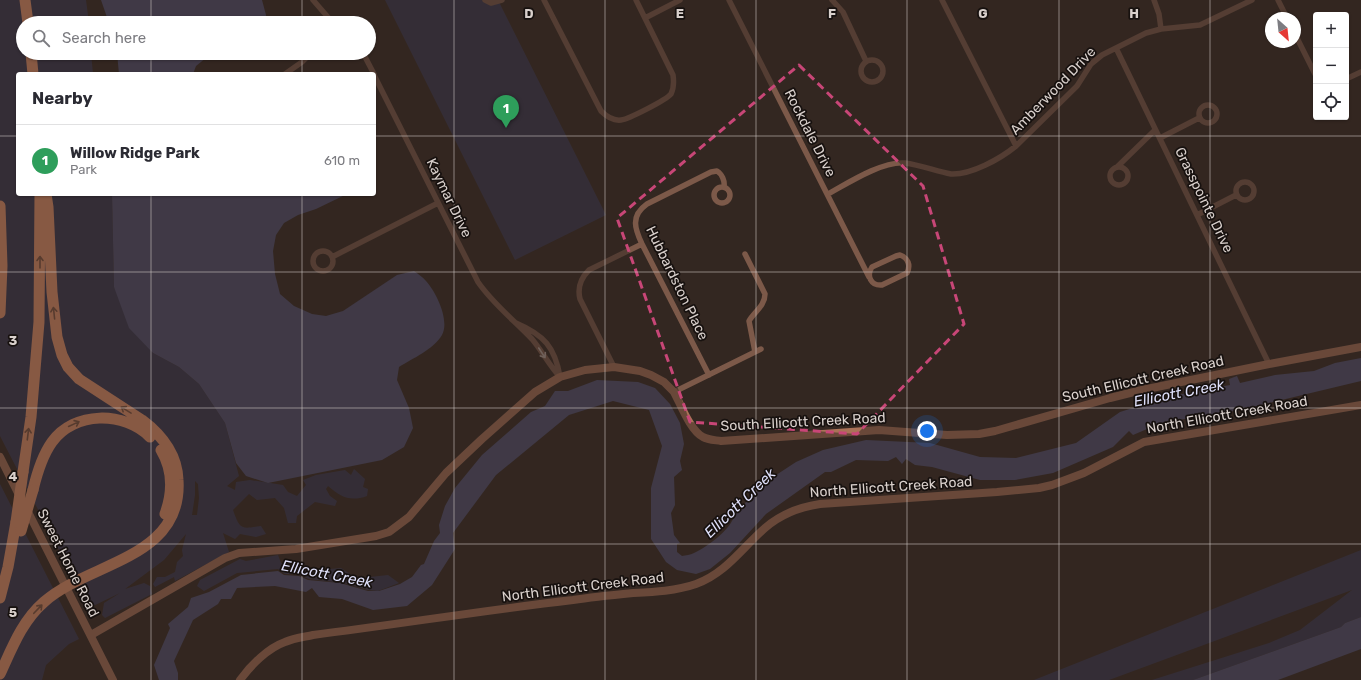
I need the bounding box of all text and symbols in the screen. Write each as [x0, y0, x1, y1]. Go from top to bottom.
text: D [524, 6, 534, 21]
text: E [676, 6, 684, 21]
text: F [828, 6, 836, 21]
text: G [978, 6, 988, 21]
text: H [1129, 6, 1139, 21]
north arrow [1265, 12, 1301, 48]
map controls [1313, 12, 1349, 120]
button: + [1313, 12, 1349, 48]
search box [16, 16, 376, 60]
icon: search [30, 27, 52, 49]
text: Search here [62, 29, 146, 47]
street label: Amberwood Drive [1007, 43, 1099, 139]
button: − [1313, 48, 1349, 84]
button: locate [1313, 84, 1349, 120]
street label: Rockdale Drive [781, 86, 839, 180]
text: Nearby [32, 88, 93, 108]
pin: 1 [493, 95, 519, 128]
text: Willow Ridge Park [70, 144, 200, 162]
street label: Grasspointe Drive [1171, 144, 1237, 256]
text: 1 [42, 153, 48, 168]
text: 610 m [324, 153, 360, 168]
street label: Kaymar Drive [423, 156, 476, 240]
text: Park [70, 162, 97, 177]
street label: Hubbardston Place [642, 223, 712, 343]
one-way arrow [36, 256, 44, 269]
one-way arrow [50, 307, 58, 320]
text: 3 [9, 333, 18, 348]
one-way arrow [538, 347, 546, 358]
street label: South Ellicott Creek Road [1061, 352, 1225, 406]
water label: Ellicott Creek [1132, 375, 1226, 411]
street label: North Ellicott Creek Road [1145, 392, 1309, 438]
one-way arrow [121, 406, 132, 415]
street label: South Ellicott Creek Road [720, 409, 886, 435]
one-way arrow [68, 420, 80, 427]
your location [917, 421, 937, 441]
one-way arrow [24, 428, 32, 441]
water label: Ellicott Creek [701, 464, 780, 541]
text: 4 [9, 469, 18, 484]
street label: North Ellicott Creek Road [809, 473, 973, 501]
street label: Sweet Home Road [33, 506, 103, 620]
water label: Ellicott Creek [280, 556, 374, 592]
street label: North Ellicott Creek Road [501, 569, 665, 605]
one-way arrow [33, 604, 43, 614]
text: 5 [9, 605, 17, 620]

